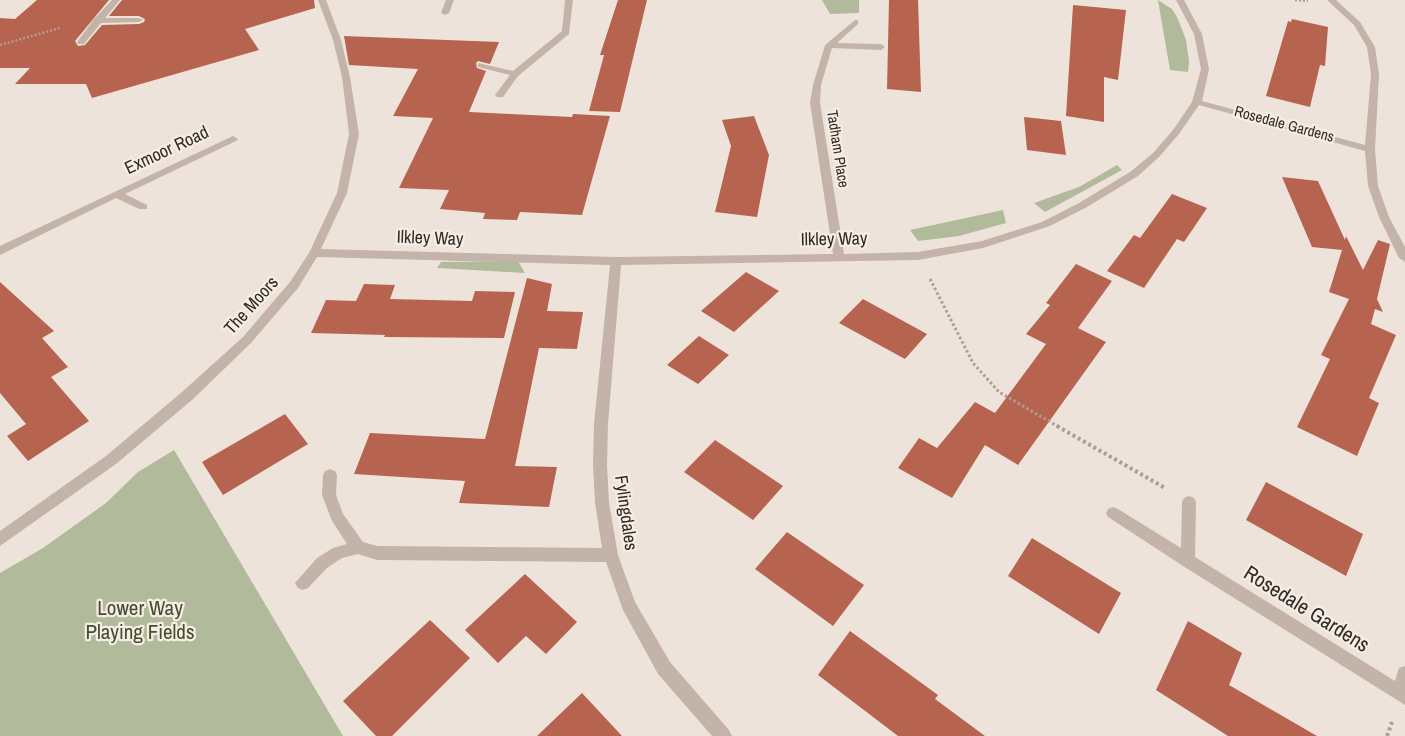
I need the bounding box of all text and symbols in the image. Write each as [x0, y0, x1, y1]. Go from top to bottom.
street label: Rosedale Gardens [1232, 103, 1336, 147]
street label: Tadham Place [822, 109, 852, 189]
street label: Exmoor Road [122, 122, 212, 180]
street label: Ilkley Way [396, 227, 464, 251]
street label: Ilkley Way [800, 229, 868, 251]
street label: The Moors [220, 273, 284, 339]
street label: Fylingdales [609, 474, 641, 552]
street label: Rosedale Gardens [1238, 561, 1374, 659]
park label: Lower Way Playing Fields [85, 596, 195, 646]

